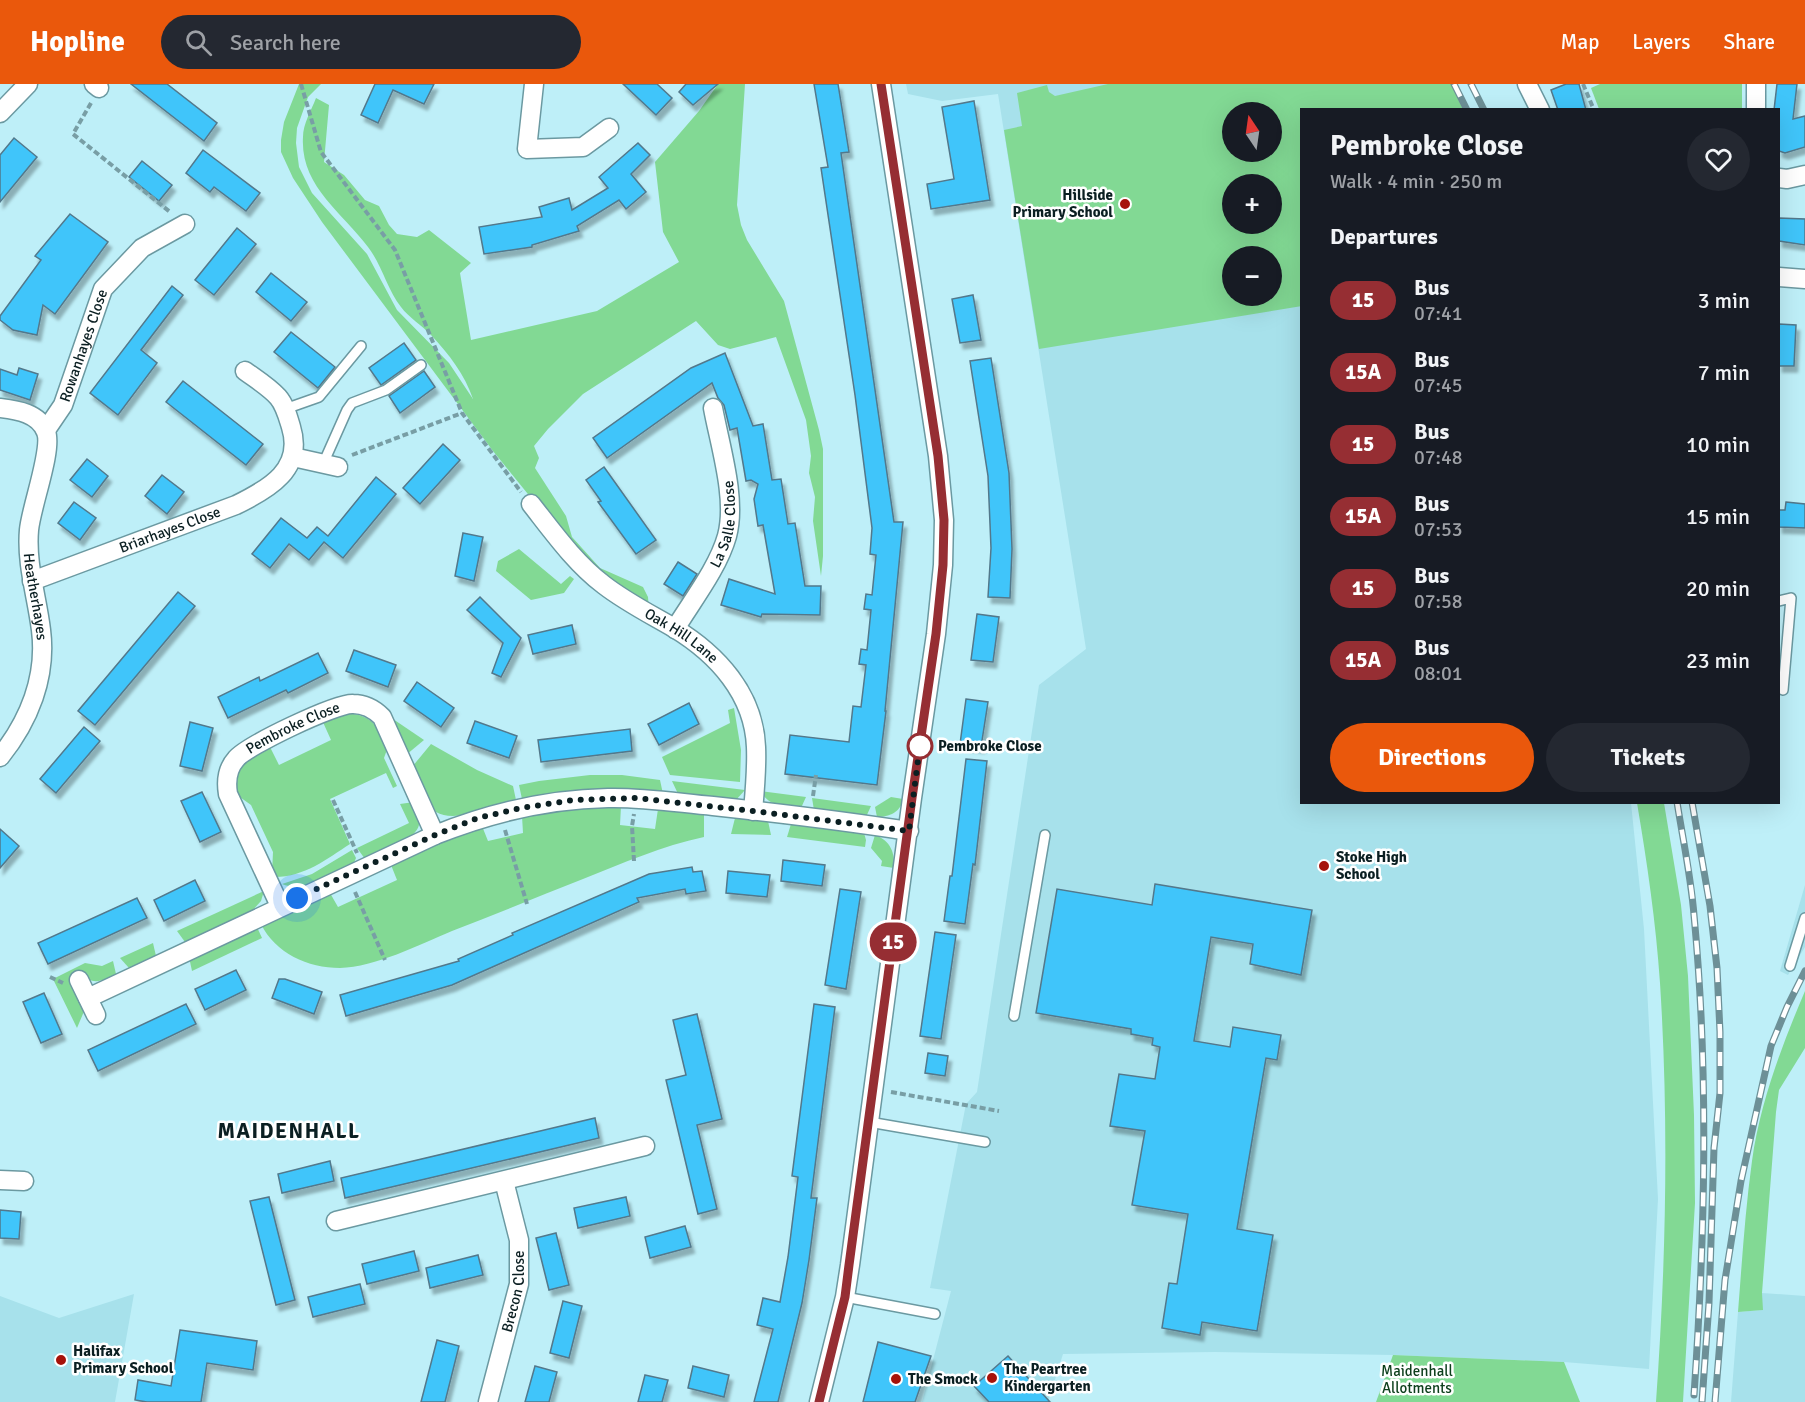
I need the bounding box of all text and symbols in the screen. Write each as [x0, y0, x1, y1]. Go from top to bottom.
search box [161, 15, 581, 69]
text: Hopline [30, 25, 125, 59]
icon: search [182, 26, 215, 59]
text: Search here [230, 29, 341, 56]
text: Map [1561, 29, 1599, 55]
text: Layers [1632, 29, 1690, 55]
text: Share [1723, 29, 1775, 55]
north arrow [1222, 102, 1282, 162]
map controls [1222, 102, 1282, 306]
button: heart [1687, 128, 1750, 191]
text: Pembroke Close [1330, 129, 1523, 163]
text: Walk · 4 min · 250 m [1330, 169, 1502, 194]
button: + [1222, 174, 1282, 234]
place label: Hillside Primary School [1013, 186, 1113, 221]
marker: Hillside Primary School [1118, 197, 1132, 211]
text: Departures [1330, 223, 1438, 250]
button: − [1222, 246, 1282, 306]
text: Bus [1414, 274, 1449, 301]
street label: Rowanhayes Close [56, 287, 111, 404]
text: 15 [1352, 287, 1374, 313]
text: 3 min [1698, 287, 1750, 314]
text: 07:41 [1414, 301, 1463, 326]
text: Bus [1414, 346, 1449, 373]
text: 15A [1345, 359, 1381, 385]
text: 7 min [1698, 359, 1750, 386]
text: 07:45 [1414, 373, 1463, 398]
text: Bus [1414, 418, 1449, 445]
text: 15 [1352, 431, 1374, 457]
text: 10 min [1686, 431, 1750, 458]
text: 07:48 [1414, 445, 1463, 470]
street label: La Salle Close [706, 480, 739, 571]
text: Bus [1414, 490, 1449, 517]
street label: Briarhayes Close [117, 503, 223, 557]
text: 15A [1345, 503, 1381, 529]
text: 15 min [1686, 503, 1750, 530]
text: 07:53 [1414, 517, 1463, 542]
street label: Heatherhayes [20, 552, 51, 641]
text: Bus [1414, 562, 1449, 589]
text: 15 [1352, 575, 1374, 601]
text: 20 min [1686, 575, 1750, 602]
text: 07:58 [1414, 589, 1463, 614]
street label: Oak Hill Lane [641, 604, 722, 667]
text: Bus [1414, 634, 1449, 661]
text: 15A [1345, 647, 1381, 673]
text: 23 min [1686, 647, 1750, 674]
text: 08:01 [1414, 661, 1463, 686]
street label: Pembroke Close [243, 698, 342, 758]
button: Directions [1330, 723, 1534, 792]
button: Tickets [1546, 723, 1750, 792]
marker: Pembroke Close [907, 733, 933, 759]
place label: Pembroke Close [938, 737, 1042, 755]
place label: Stoke High School [1336, 848, 1407, 883]
marker: Stoke High School [1317, 859, 1331, 873]
your location [282, 883, 312, 913]
line badge: 15 [866, 922, 920, 962]
text: 15 [882, 929, 904, 955]
district label: MAIDENHALL [218, 1118, 360, 1144]
street label: Brecon Close [498, 1250, 528, 1334]
place label: Halifax Primary School [73, 1342, 174, 1377]
marker: Halifax Primary School [54, 1353, 68, 1367]
place label: The Peartree Kindergarten [1004, 1360, 1091, 1395]
park label: Maidenhall Allotments [1381, 1362, 1453, 1397]
place label: The Smock [908, 1370, 978, 1388]
marker: The Peartree Kindergarten [985, 1371, 999, 1385]
marker: The Smock [889, 1372, 903, 1386]

